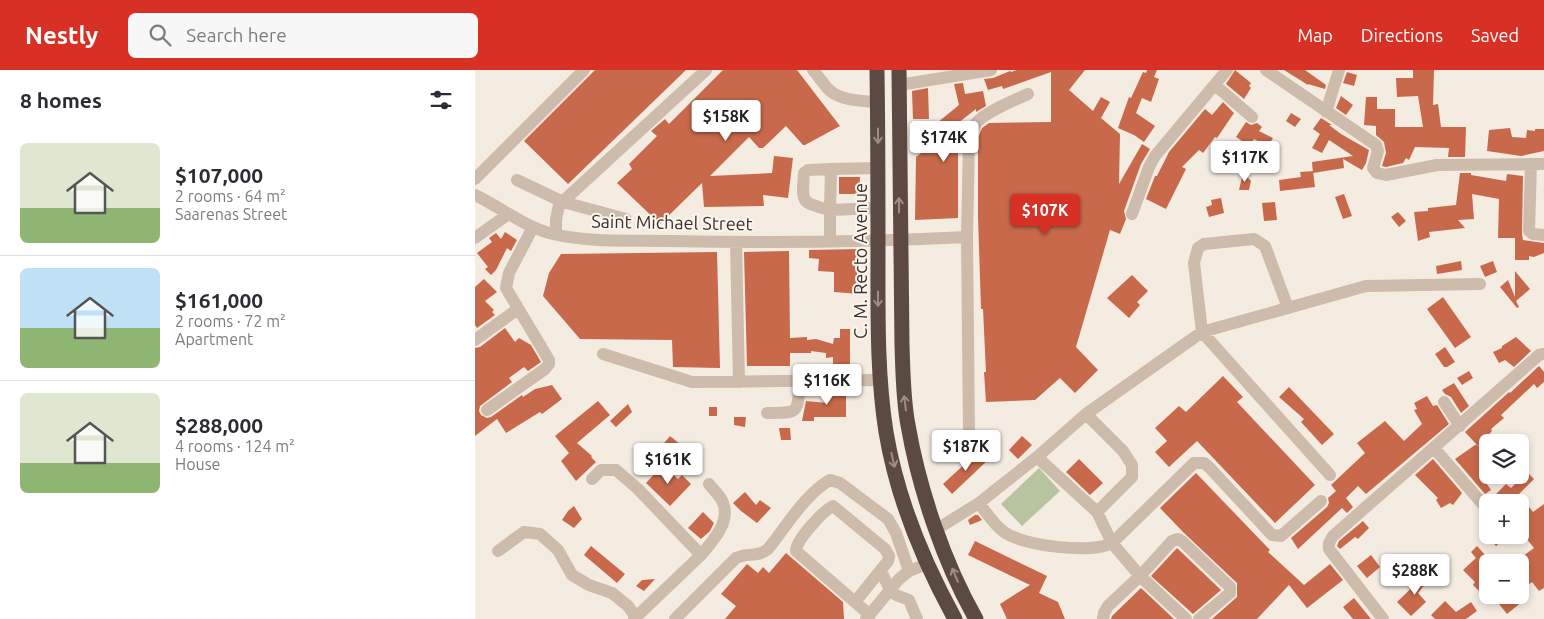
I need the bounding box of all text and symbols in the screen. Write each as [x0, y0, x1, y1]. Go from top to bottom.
search box [128, 13, 478, 58]
icon: search [146, 21, 174, 49]
text: Nestly [25, 22, 98, 49]
text: Search here [186, 24, 287, 46]
text: Map [1297, 25, 1333, 45]
text: Directions [1361, 25, 1443, 45]
text: Saved [1471, 25, 1519, 45]
icon: filters [427, 86, 455, 114]
text: 8 homes [20, 88, 102, 112]
pin: $158K [691, 100, 761, 142]
text: $158K [703, 107, 749, 125]
pin: $174K [909, 121, 979, 163]
one-way arrow [873, 128, 883, 144]
text: $174K [921, 128, 967, 146]
pin: $117K [1210, 140, 1280, 183]
text: $117K [1222, 148, 1268, 166]
icon: home [60, 163, 120, 223]
text: $107,000 [175, 163, 263, 187]
street label: C. M. Recto Avenue [850, 183, 870, 339]
text: 2 rooms · 64 m² [175, 187, 286, 205]
pin: $107K [1010, 194, 1080, 236]
one-way arrow [895, 198, 904, 214]
text: $107K [1022, 201, 1068, 219]
text: Saarenas Street [175, 205, 287, 223]
street label: Saint Michael Street [591, 211, 753, 233]
icon: home [60, 288, 120, 348]
text: $161,000 [175, 288, 263, 312]
one-way arrow [873, 290, 883, 306]
text: 2 rooms · 72 m² [175, 312, 286, 330]
text: Apartment [175, 330, 253, 348]
pin: $116K [792, 364, 862, 406]
text: $116K [804, 371, 850, 389]
one-way arrow [900, 395, 910, 411]
icon: home [60, 413, 120, 473]
text: $288,000 [175, 413, 263, 437]
pin: $187K [931, 430, 1001, 472]
map controls [1479, 434, 1529, 604]
button: layers [1479, 434, 1529, 484]
text: 4 rooms · 124 m² [175, 437, 295, 455]
text: $187K [943, 437, 989, 455]
pin: $161K [633, 442, 703, 485]
text: $161K [645, 450, 691, 468]
one-way arrow [889, 452, 898, 468]
text: House [175, 455, 220, 473]
button: + [1479, 494, 1529, 544]
pin: $288K [1380, 554, 1450, 596]
button: − [1479, 554, 1529, 604]
text: $288K [1392, 561, 1438, 579]
one-way arrow [949, 568, 959, 583]

